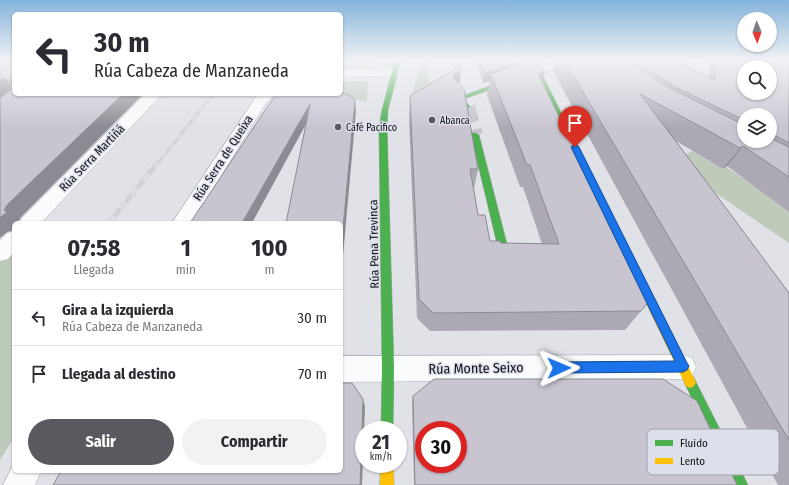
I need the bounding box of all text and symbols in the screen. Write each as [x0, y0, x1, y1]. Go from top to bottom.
north arrow [737, 12, 777, 52]
map controls [737, 12, 777, 148]
text: 30 m [94, 26, 150, 59]
icon: left [28, 28, 80, 80]
text: Rúa Cabeza de Manzaneda [94, 60, 289, 82]
button: search [737, 60, 777, 100]
pin [558, 106, 592, 147]
button: layers [737, 108, 777, 148]
icon: arrive [564, 112, 586, 134]
street label: Rúa Serra de Queixa [190, 113, 256, 203]
marker: Abanca [427, 115, 437, 125]
place label: Abanca [440, 115, 470, 127]
street label: Rúa Serra Martiñá [56, 121, 128, 194]
place label: Café Pacífico [346, 121, 397, 134]
marker: Café Pacífico [333, 122, 343, 132]
street label: Rúa Pena Trevinca [366, 199, 382, 289]
text: 07:58 [67, 234, 120, 262]
text: 1 [181, 234, 191, 262]
text: 100 [251, 234, 288, 262]
text: Llegada [73, 262, 114, 277]
text: min [176, 262, 196, 277]
text: m [264, 262, 274, 277]
text: Gira a la izquierda [62, 301, 174, 319]
icon: left [28, 307, 50, 329]
text: 30 m [297, 309, 327, 327]
text: Rúa Cabeza de Manzaneda [62, 319, 203, 334]
position arrow [538, 347, 580, 389]
street label: Rúa Monte Seixo [428, 359, 524, 378]
icon: arrive [28, 363, 50, 385]
text: Llegada al destino [62, 365, 176, 383]
text: 70 m [298, 365, 327, 383]
button: Salir [28, 419, 174, 465]
button: Compartir [182, 419, 327, 465]
speed limit sign: 30 [415, 421, 467, 473]
legend [647, 429, 779, 475]
text: 21 [372, 430, 390, 454]
text: Fluido [680, 437, 708, 450]
text: km/h [370, 451, 392, 463]
text: Lento [680, 455, 705, 468]

